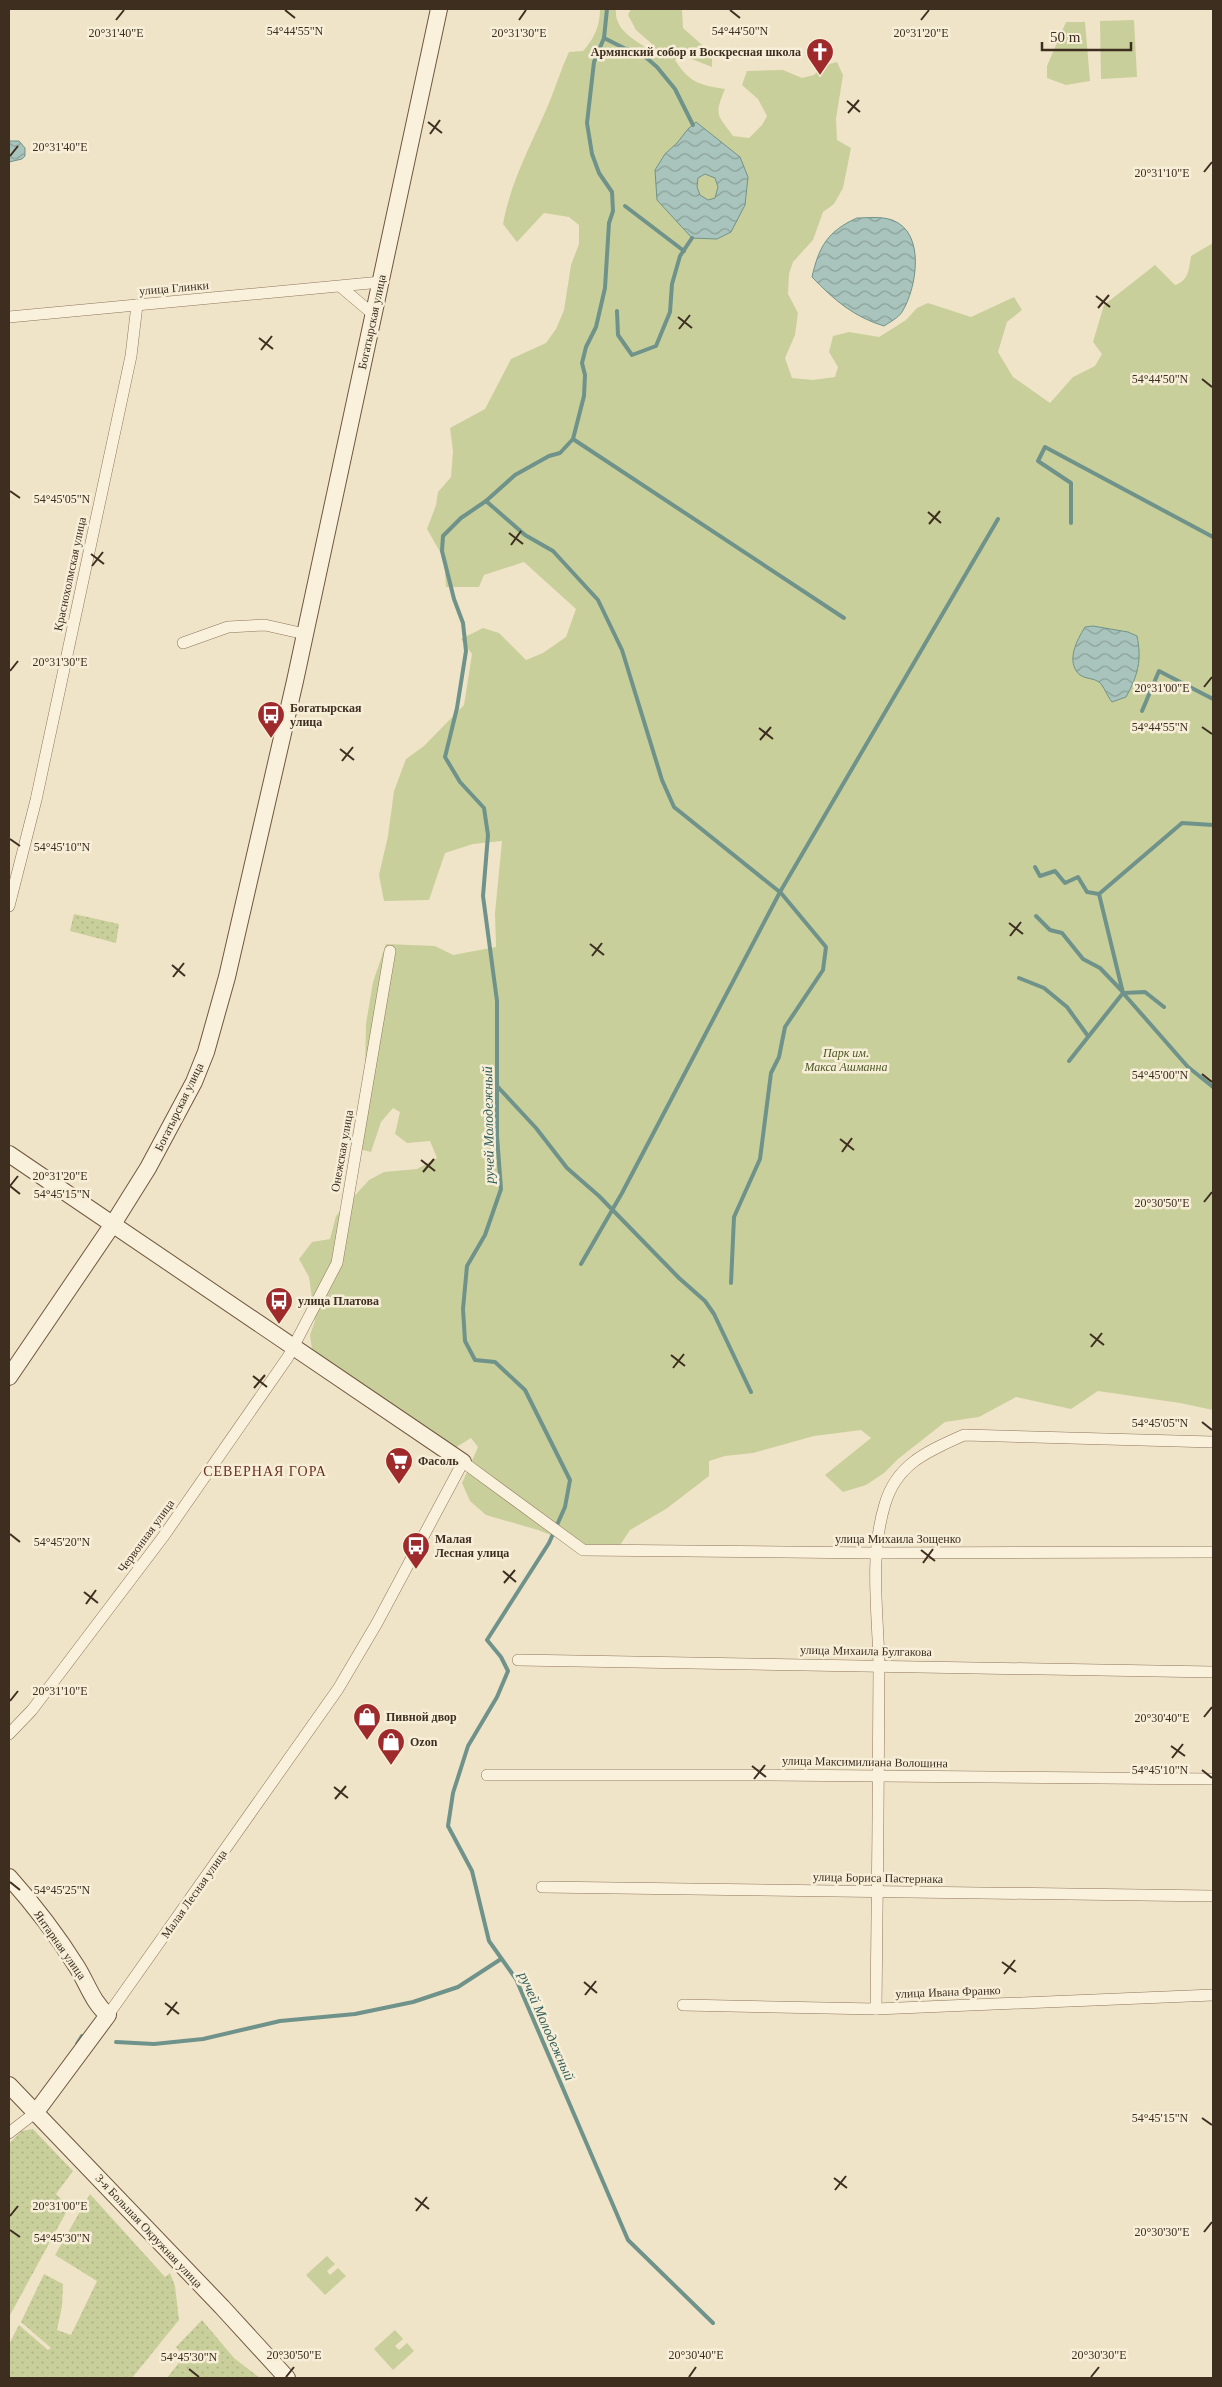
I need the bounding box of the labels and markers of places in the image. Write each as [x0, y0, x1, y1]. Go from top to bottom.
church icon: Армянский собор и Воскресная школа [805, 37, 835, 76]
place label: Армянский собор и Воскресная школа [591, 45, 801, 59]
bus stop icon: Богатырская улица [256, 700, 286, 739]
place label: Богатырская улица [290, 701, 362, 729]
bus stop icon: улица Платова [264, 1286, 294, 1325]
place label: улица Платова [298, 1294, 379, 1308]
supermarket icon: Фасоль [384, 1446, 414, 1485]
place label: Фасоль [418, 1454, 459, 1468]
bus stop icon: Малая Лесная улица [401, 1531, 431, 1570]
place label: Малая Лесная улица [435, 1532, 509, 1560]
shop icon: Пивной двор [352, 1702, 382, 1741]
place label: Пивной двор [386, 1710, 457, 1724]
shop icon: Ozon [376, 1727, 406, 1766]
place label: Ozon [410, 1735, 438, 1749]

